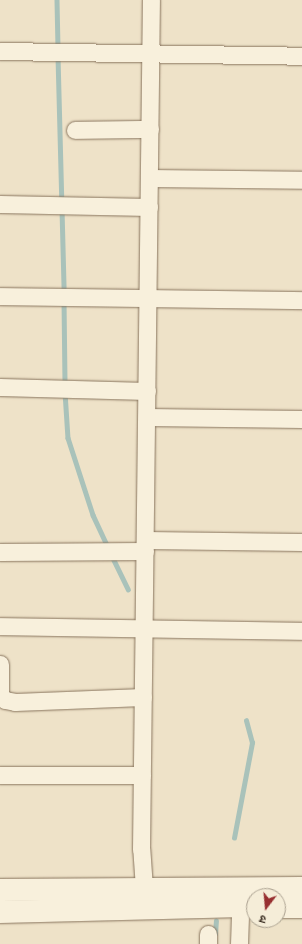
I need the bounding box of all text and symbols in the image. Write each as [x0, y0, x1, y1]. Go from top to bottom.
north arrow [246, 888, 286, 928]
text: उ [258, 911, 268, 927]

